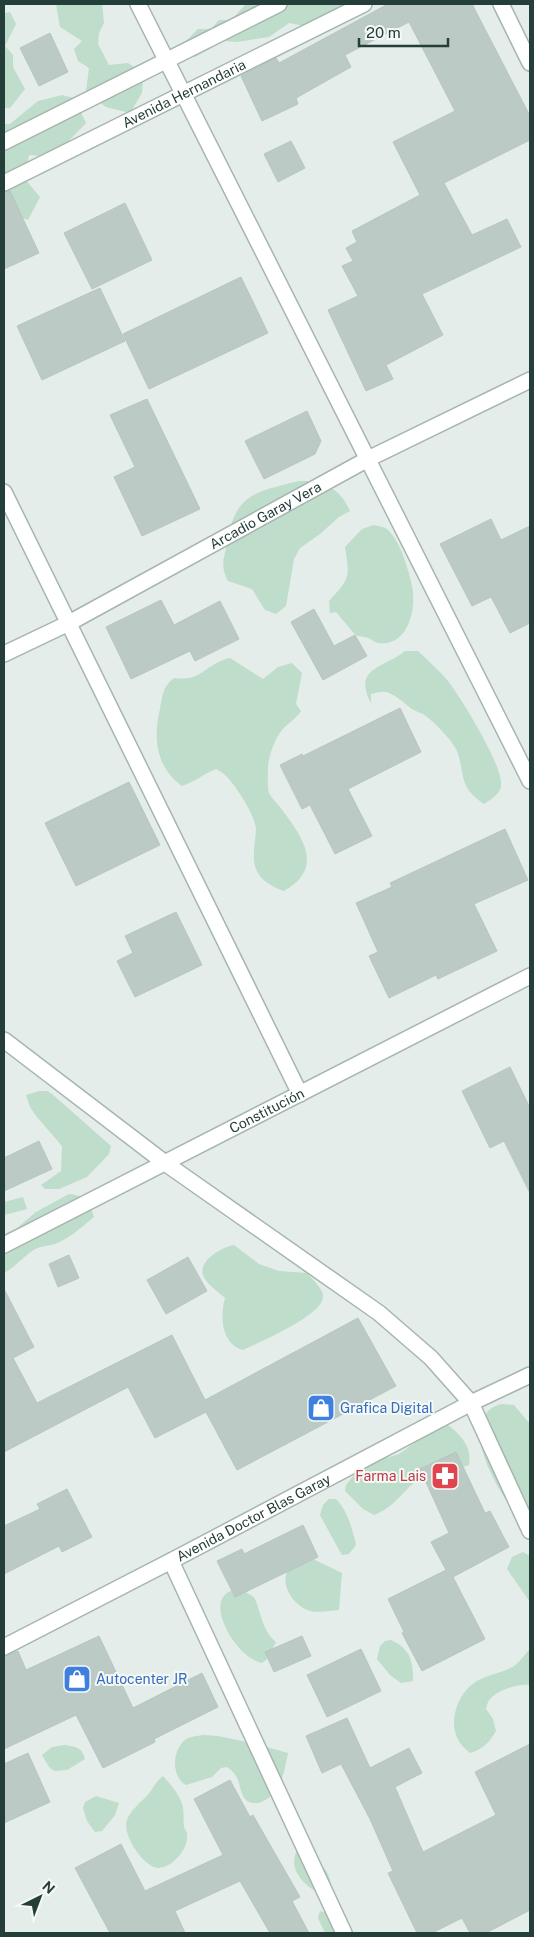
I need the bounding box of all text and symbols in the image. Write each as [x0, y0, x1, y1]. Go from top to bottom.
scale bar [359, 15, 448, 47]
text: 20 m [366, 24, 401, 41]
street label: Avenida Hernandaria [120, 56, 248, 131]
street label: Arcadio Garay Vera [207, 478, 324, 552]
street label: Constitución [227, 1085, 307, 1136]
shop icon: Grafica Digital [306, 1393, 336, 1423]
place label: Grafica Digital [340, 1400, 433, 1416]
pharmacy icon: Farma Lais [430, 1461, 460, 1491]
place label: Farma Lais [355, 1468, 426, 1484]
street label: Avenida Doctor Blas Garay [174, 1470, 334, 1565]
shop icon: Autocenter JR [62, 1664, 92, 1694]
place label: Autocenter JR [96, 1671, 187, 1687]
north arrow [15, 1872, 65, 1922]
text: N [39, 1878, 58, 1897]

